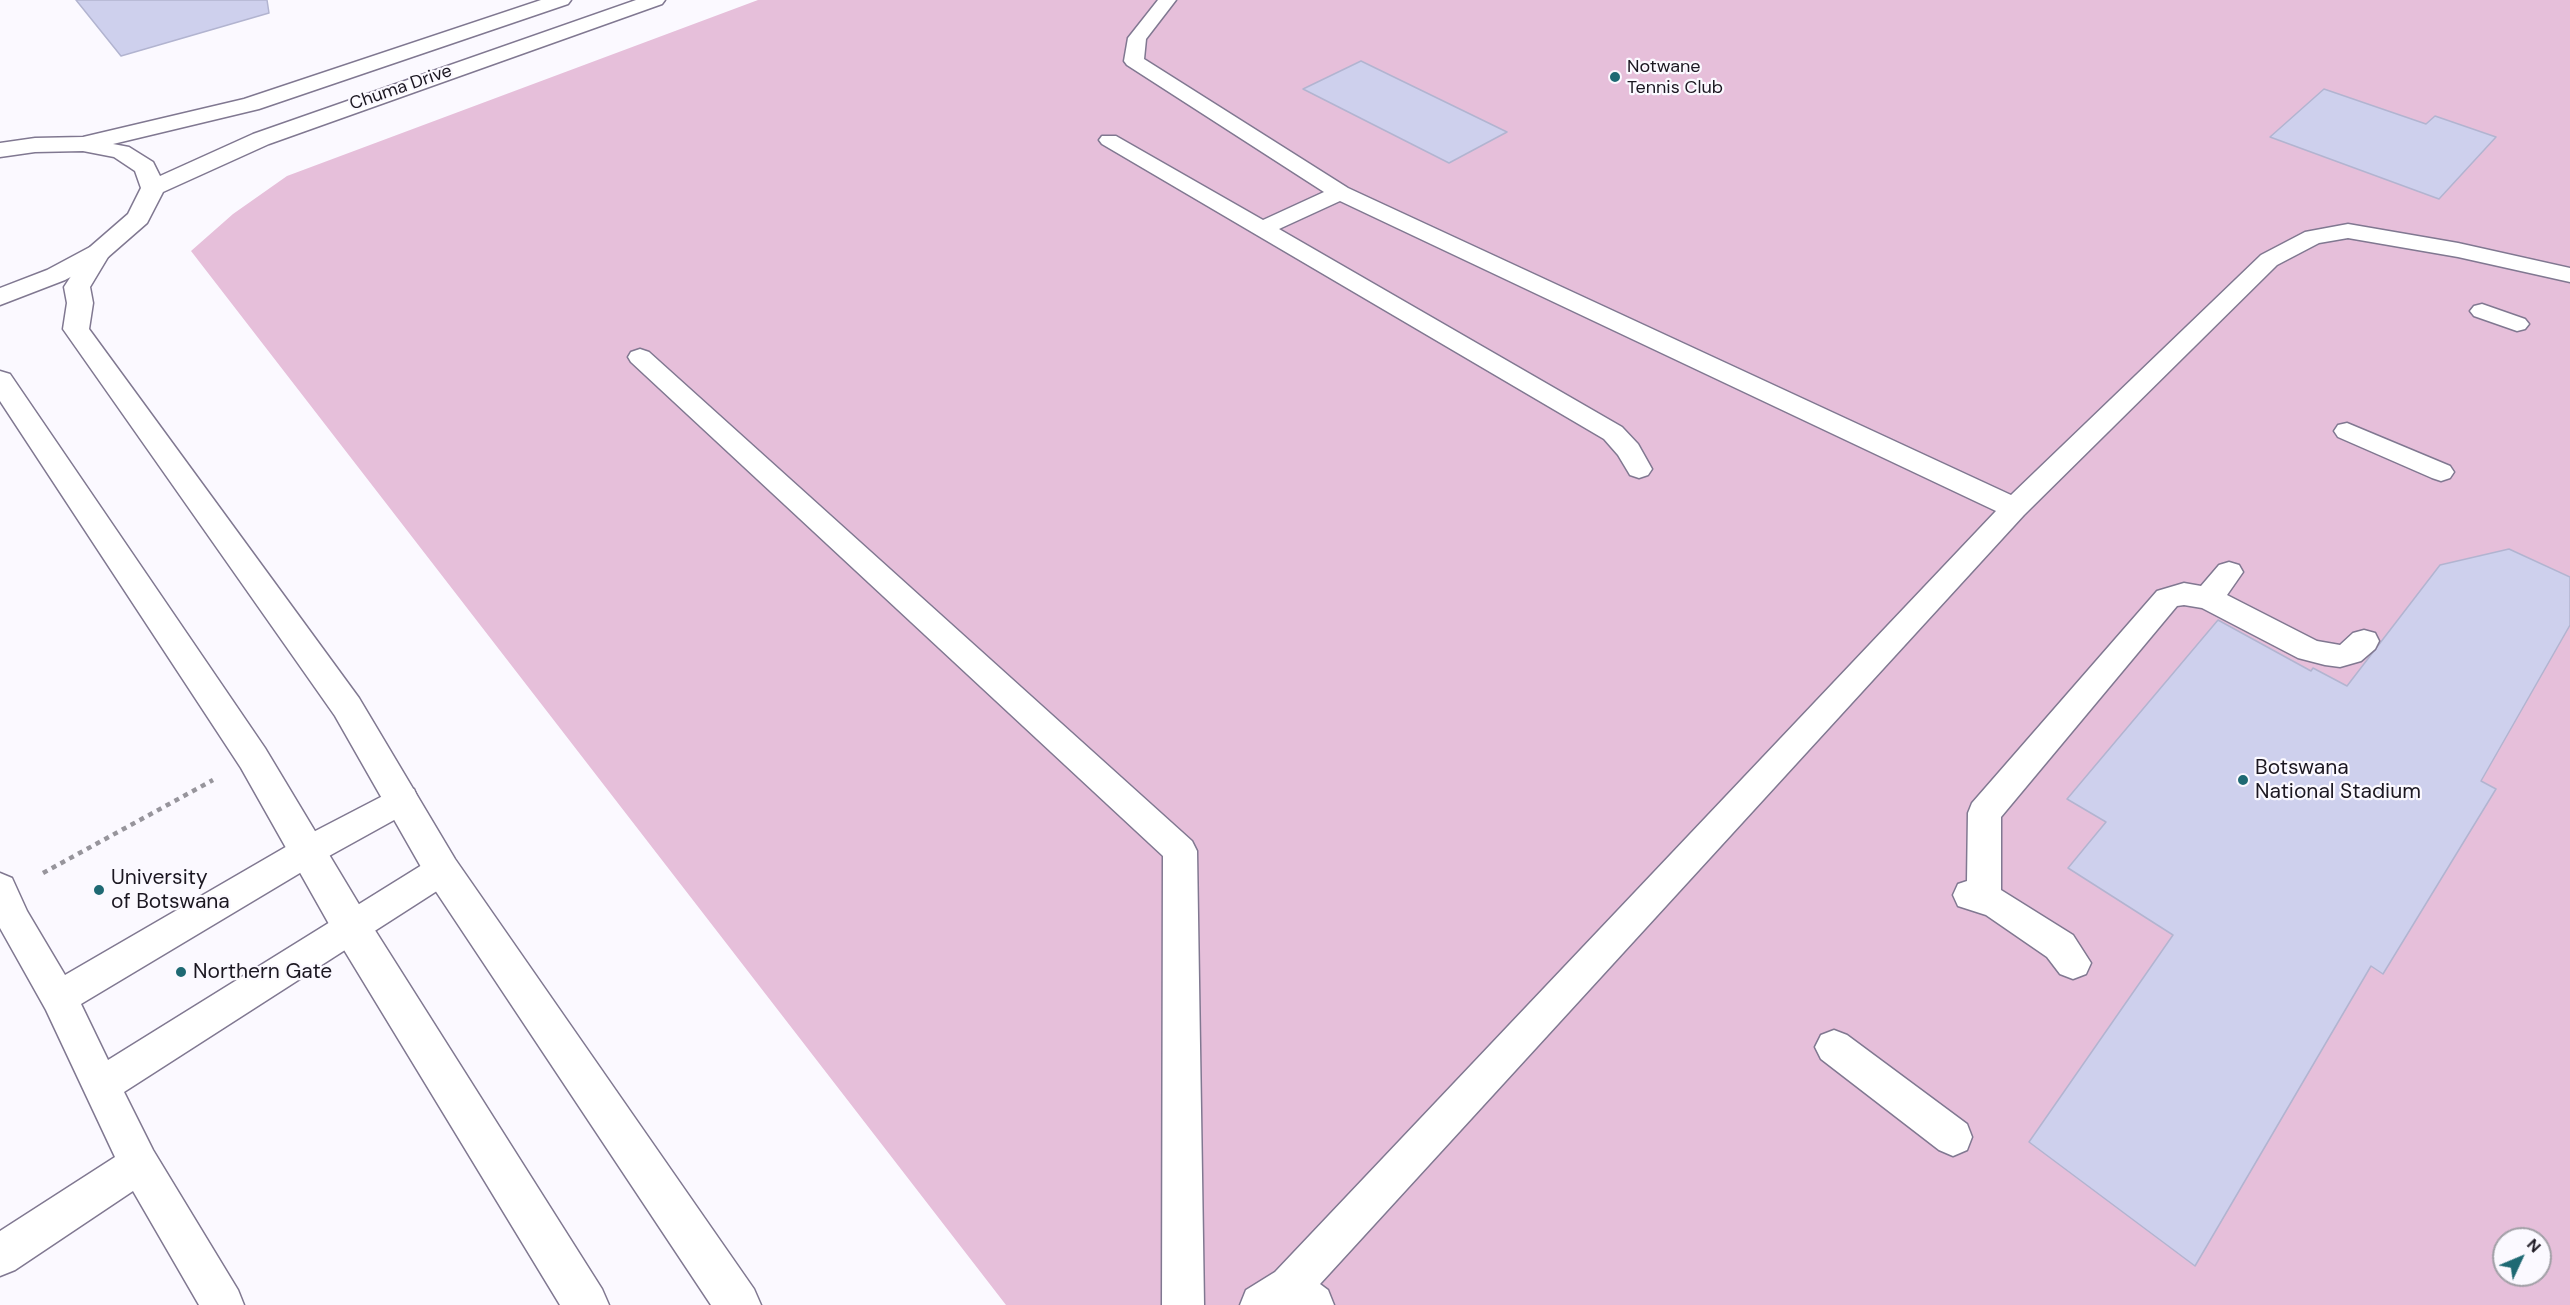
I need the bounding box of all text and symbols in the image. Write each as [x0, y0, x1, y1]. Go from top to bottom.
place label: Notwane Tennis Club [1627, 56, 1723, 98]
street label: Chuma Drive [347, 60, 455, 116]
marker: Notwane Tennis Club [1608, 70, 1622, 84]
place label: Botswana National Stadium [2255, 755, 2421, 805]
marker: Botswana National Stadium [2236, 773, 2250, 787]
place label: University of Botswana [111, 865, 230, 915]
marker: University of Botswana [92, 883, 106, 897]
place label: Northern Gate [193, 959, 332, 985]
marker: Northern Gate [174, 965, 188, 979]
north arrow [2492, 1227, 2552, 1287]
text: N [2522, 1234, 2545, 1257]

